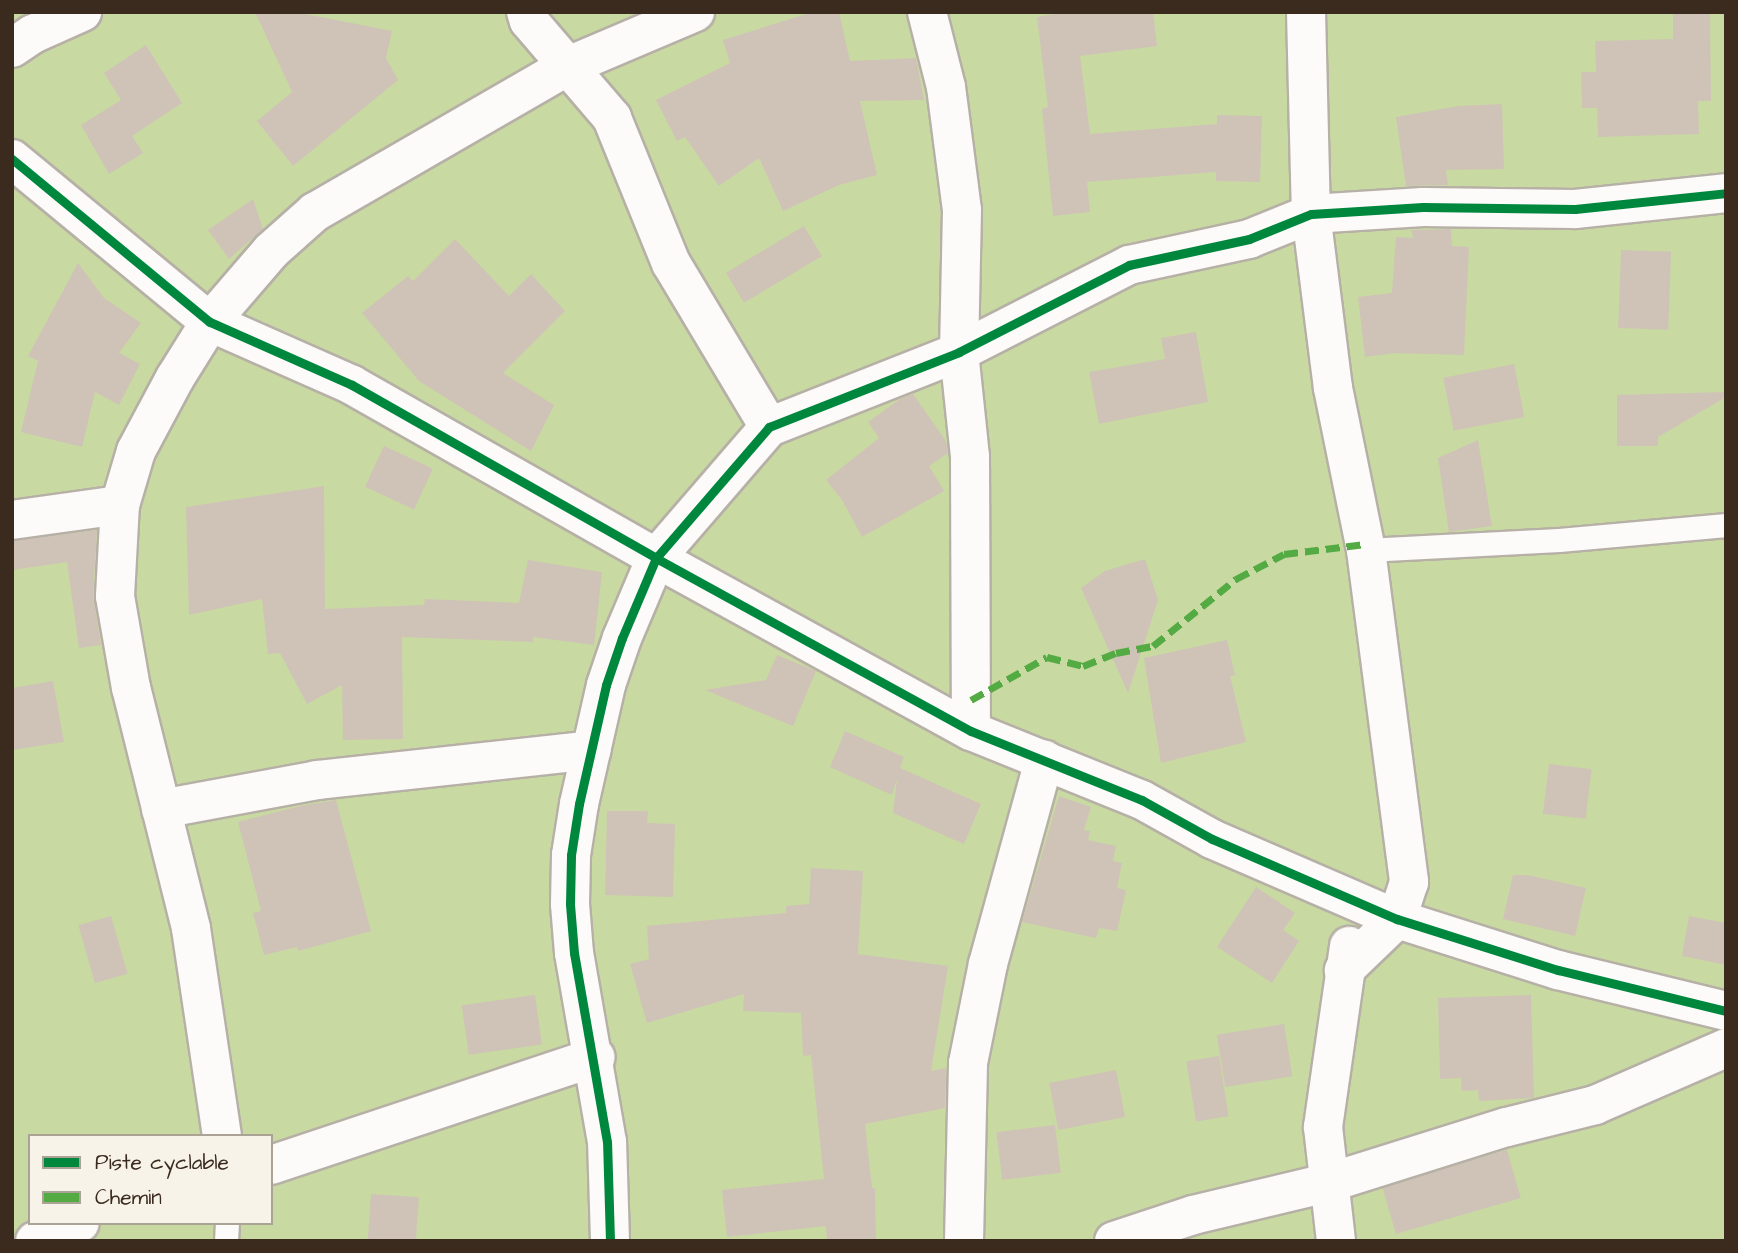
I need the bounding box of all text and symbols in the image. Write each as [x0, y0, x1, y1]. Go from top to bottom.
legend [28, 1134, 273, 1225]
text: Piste cyclable [95, 1148, 229, 1177]
text: Chemin [95, 1183, 162, 1212]

